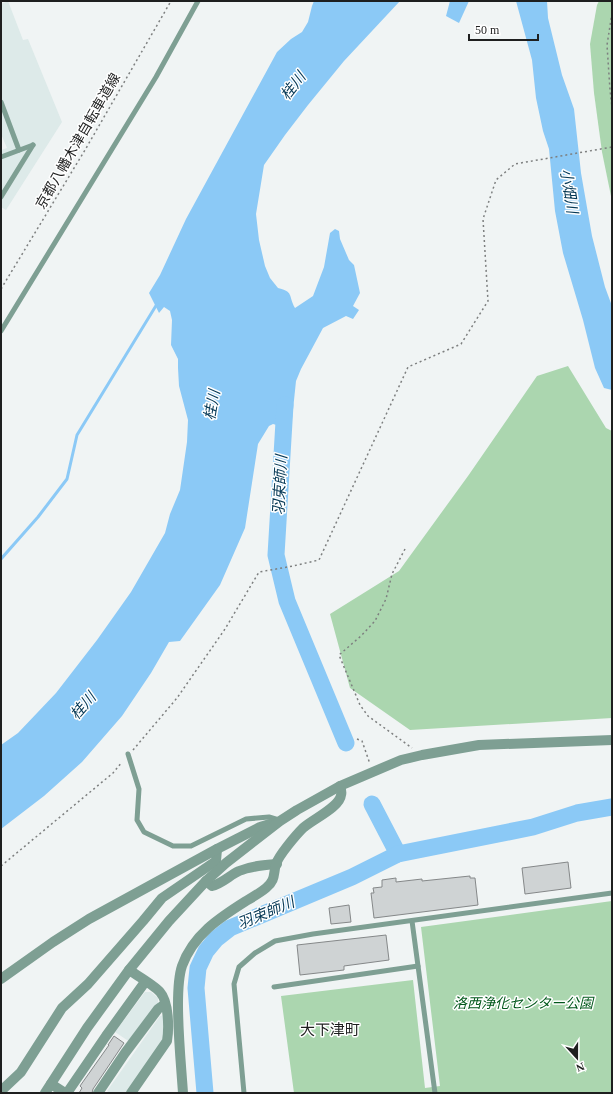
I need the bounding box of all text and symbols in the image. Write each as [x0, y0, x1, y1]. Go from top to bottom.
scale bar [469, 16, 538, 42]
text: 50 m [475, 23, 500, 37]
water label: 桂川 [277, 68, 310, 103]
street label: 京都八幡木津自転車道線 [33, 71, 123, 211]
water label: 小畑川 [558, 168, 581, 216]
water label: 桂川 [202, 387, 223, 421]
water label: 羽束師川 [270, 453, 290, 515]
water label: 桂川 [67, 688, 100, 723]
water label: 羽束師川 [235, 893, 299, 932]
park label: 洛西浄化センター公園 [453, 996, 595, 1011]
district label: 大下津町 [300, 1022, 360, 1038]
north arrow [557, 1038, 597, 1078]
text: N [575, 1060, 586, 1074]

